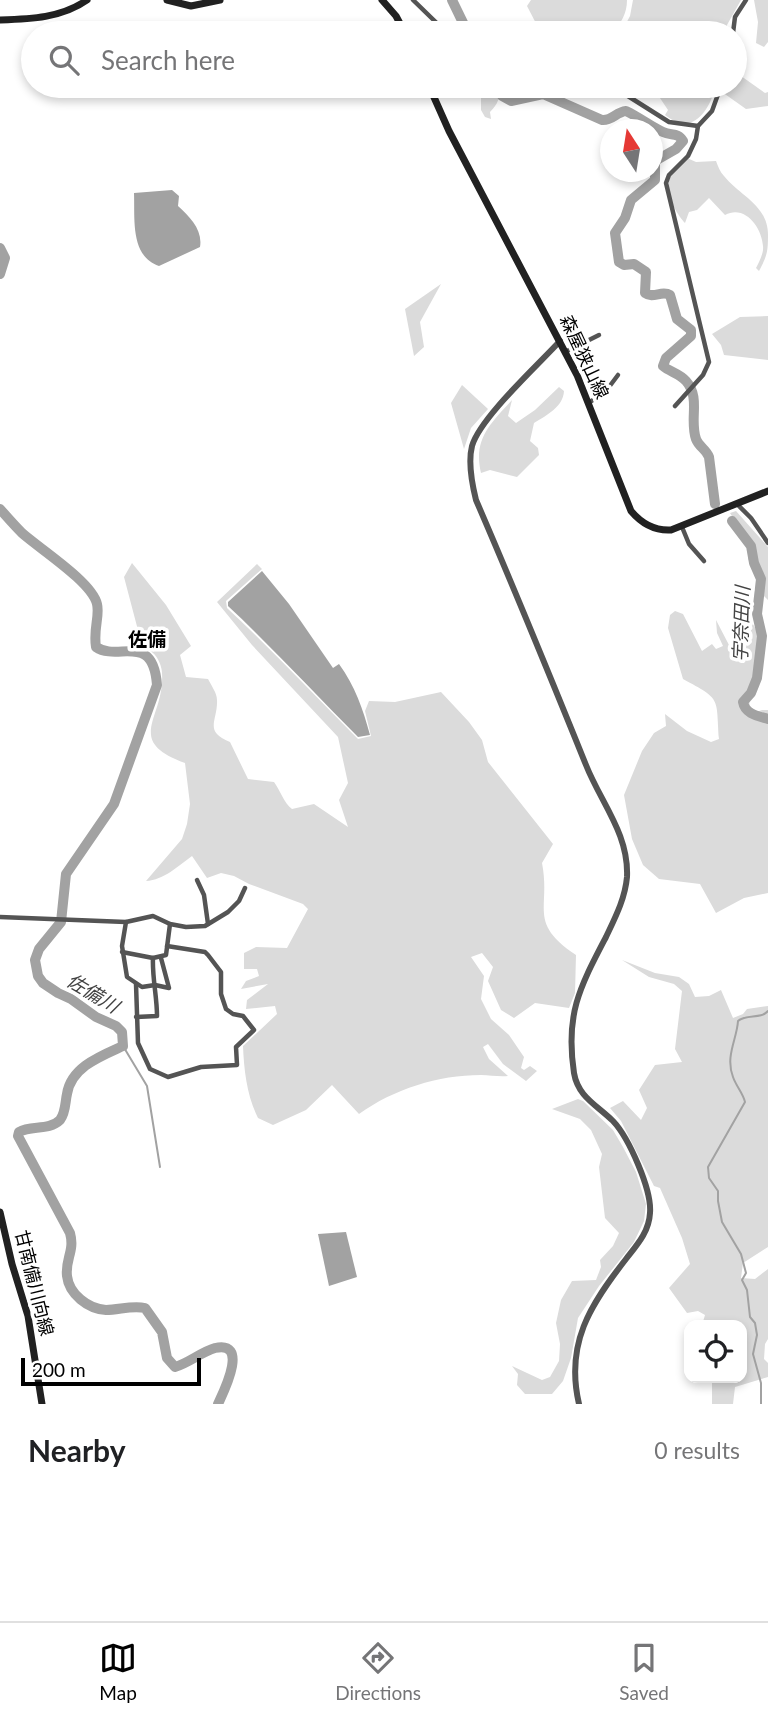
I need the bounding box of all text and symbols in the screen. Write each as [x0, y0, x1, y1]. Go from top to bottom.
search box [21, 21, 747, 98]
icon: search [45, 41, 83, 79]
text: Search here [101, 44, 235, 76]
north arrow [600, 119, 663, 182]
street label: 森屋狭山線 [556, 311, 614, 402]
water label: 宇奈田川 [728, 584, 753, 662]
district label: 佐備 [128, 627, 166, 650]
water label: 佐備川 [63, 968, 125, 1018]
street label: 甘南備川向線 [11, 1228, 59, 1338]
map controls [684, 1320, 747, 1383]
button: locate [684, 1320, 747, 1383]
scale bar [21, 1355, 201, 1387]
text: 200 m [32, 1358, 86, 1381]
text: Nearby [28, 1432, 126, 1468]
text: 0 results [654, 1436, 740, 1464]
tab: Map [99, 1639, 137, 1704]
tab: Directions [335, 1639, 421, 1704]
tab: Saved [619, 1639, 669, 1704]

